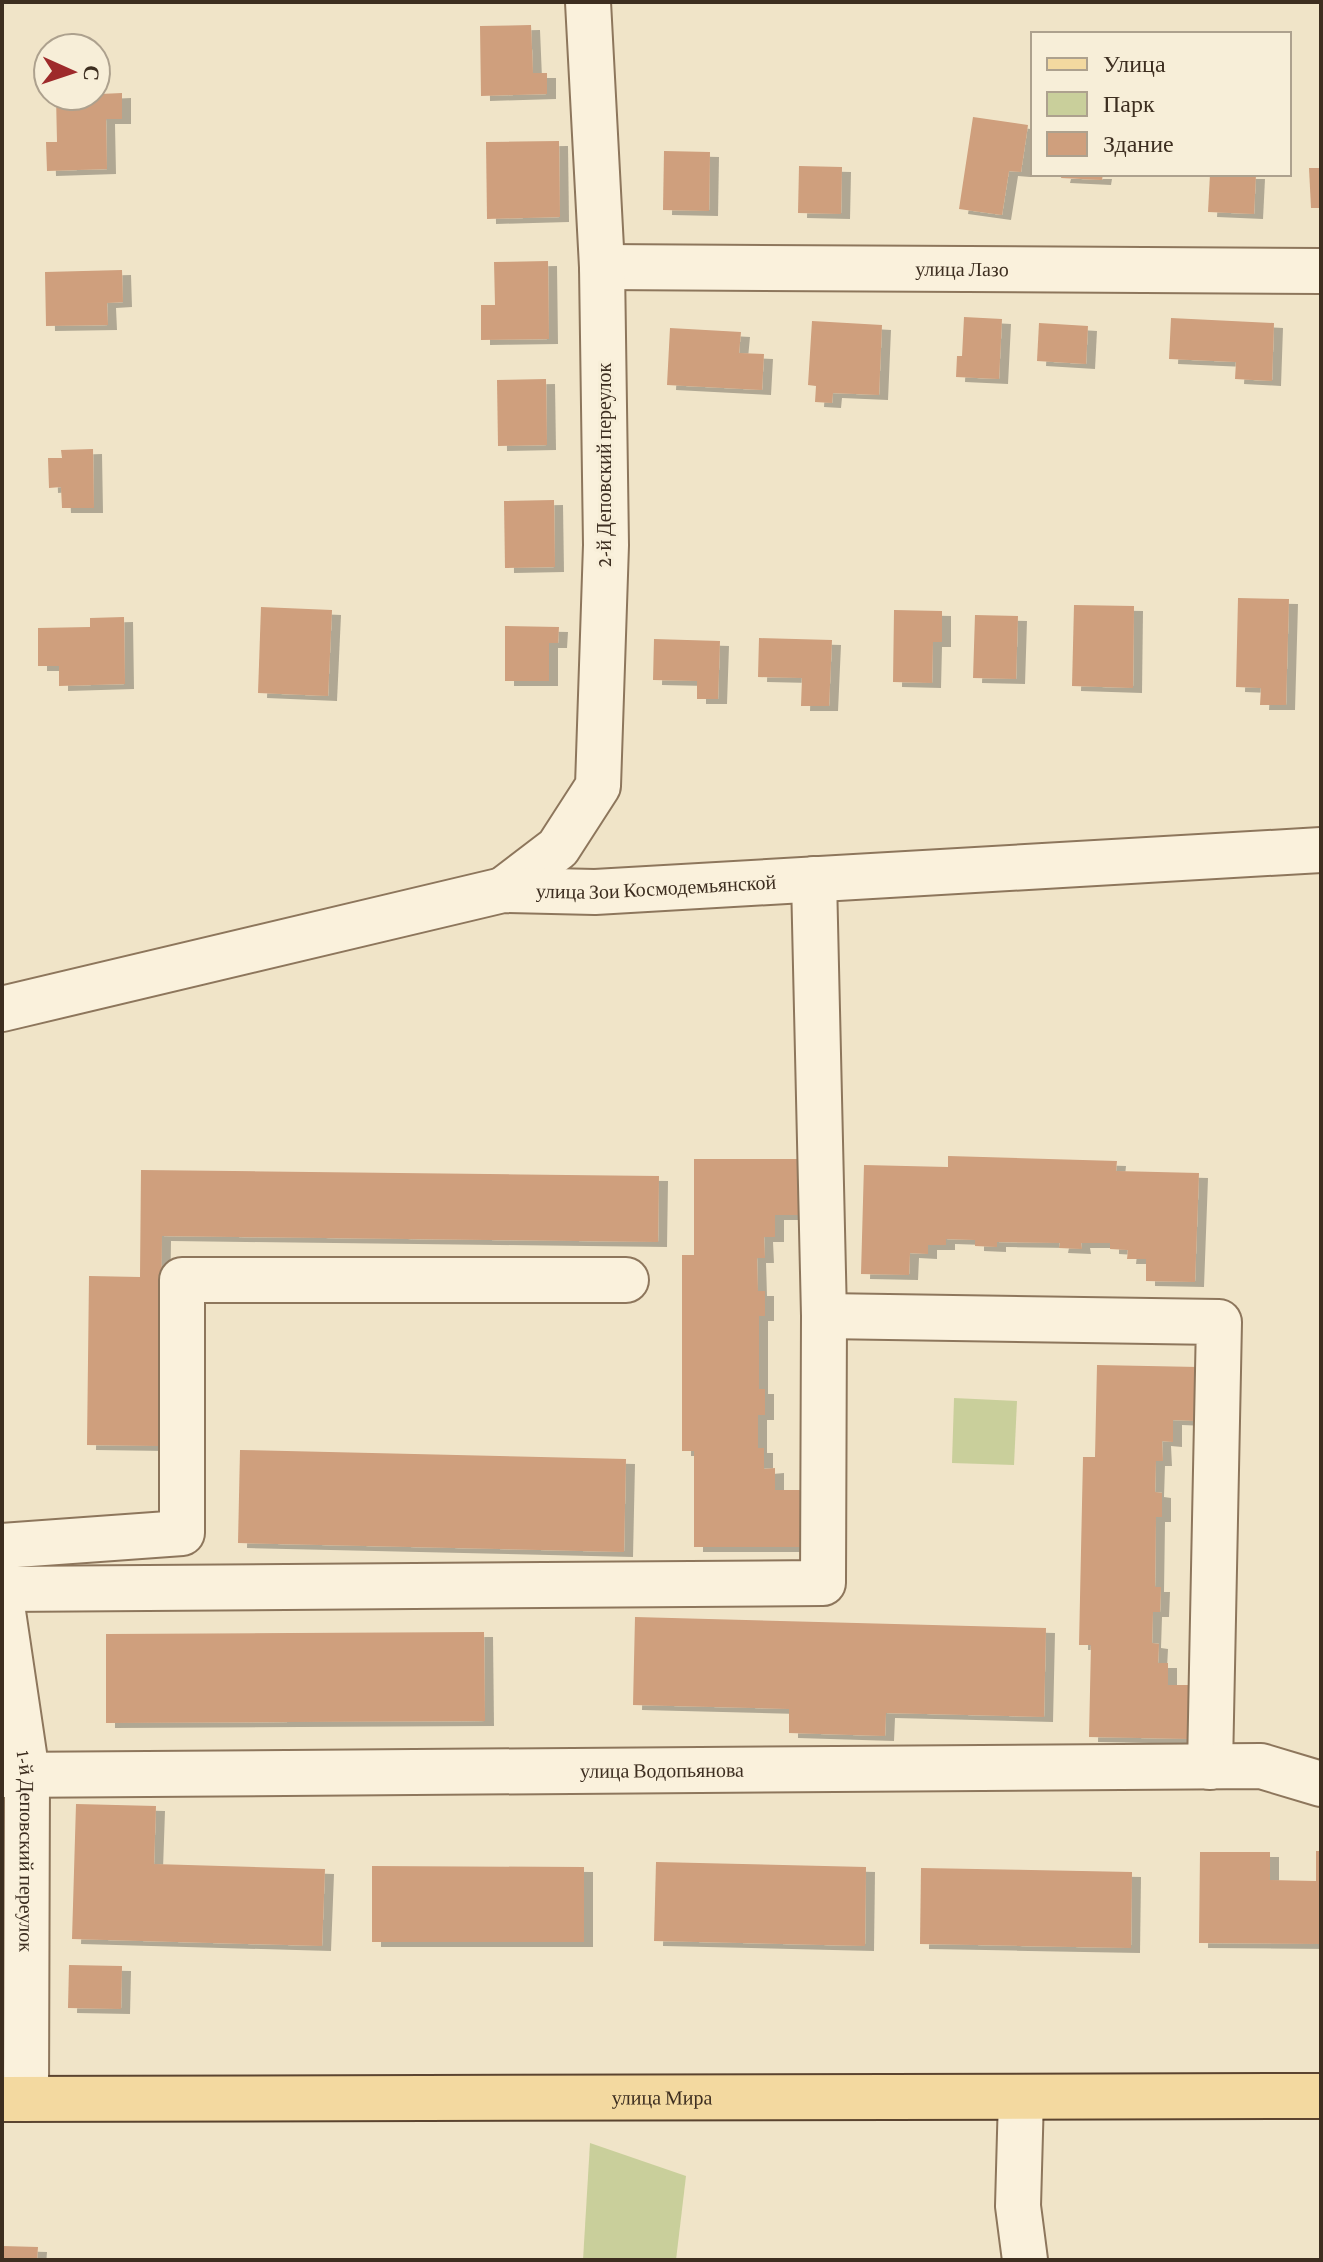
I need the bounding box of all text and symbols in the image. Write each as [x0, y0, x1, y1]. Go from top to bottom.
north arrow [32, 32, 112, 112]
legend [1031, 32, 1291, 176]
text: Улица [1103, 50, 1166, 77]
text: С [79, 64, 104, 82]
text: Парк [1103, 90, 1155, 117]
text: Здание [1103, 130, 1174, 157]
street label: улица Лазо [915, 258, 1009, 281]
street label: 2-й Деповский переулок [593, 362, 616, 567]
street label: улица Зои Космодемьянской [536, 871, 777, 904]
street label: 1-й Деповский переулок [13, 1749, 38, 1952]
street label: улица Водопьянова [580, 1759, 744, 1783]
street label: улица Мира [612, 2086, 712, 2110]

